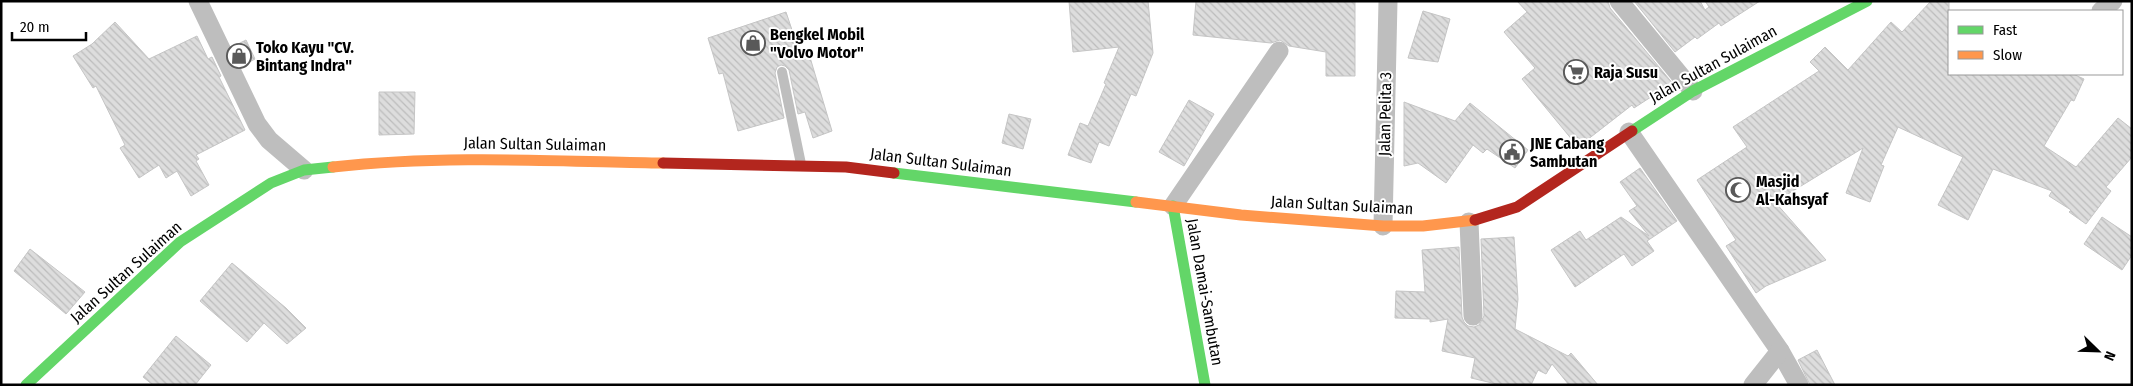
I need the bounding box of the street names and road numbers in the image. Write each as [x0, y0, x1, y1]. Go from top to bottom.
street label: Jalan Sultan Sulaiman [1646, 21, 1780, 107]
street label: Jalan Pelita 3 [1375, 72, 1395, 156]
street label: Jalan Sultan Sulaiman [463, 133, 607, 155]
street label: Jalan Sultan Sulaiman [869, 144, 1013, 180]
street label: Jalan Sultan Sulaiman [1270, 192, 1414, 218]
street label: Jalan Sultan Sulaiman [67, 217, 185, 327]
street label: Jalan Damai-Sambutan [1183, 217, 1227, 367]

